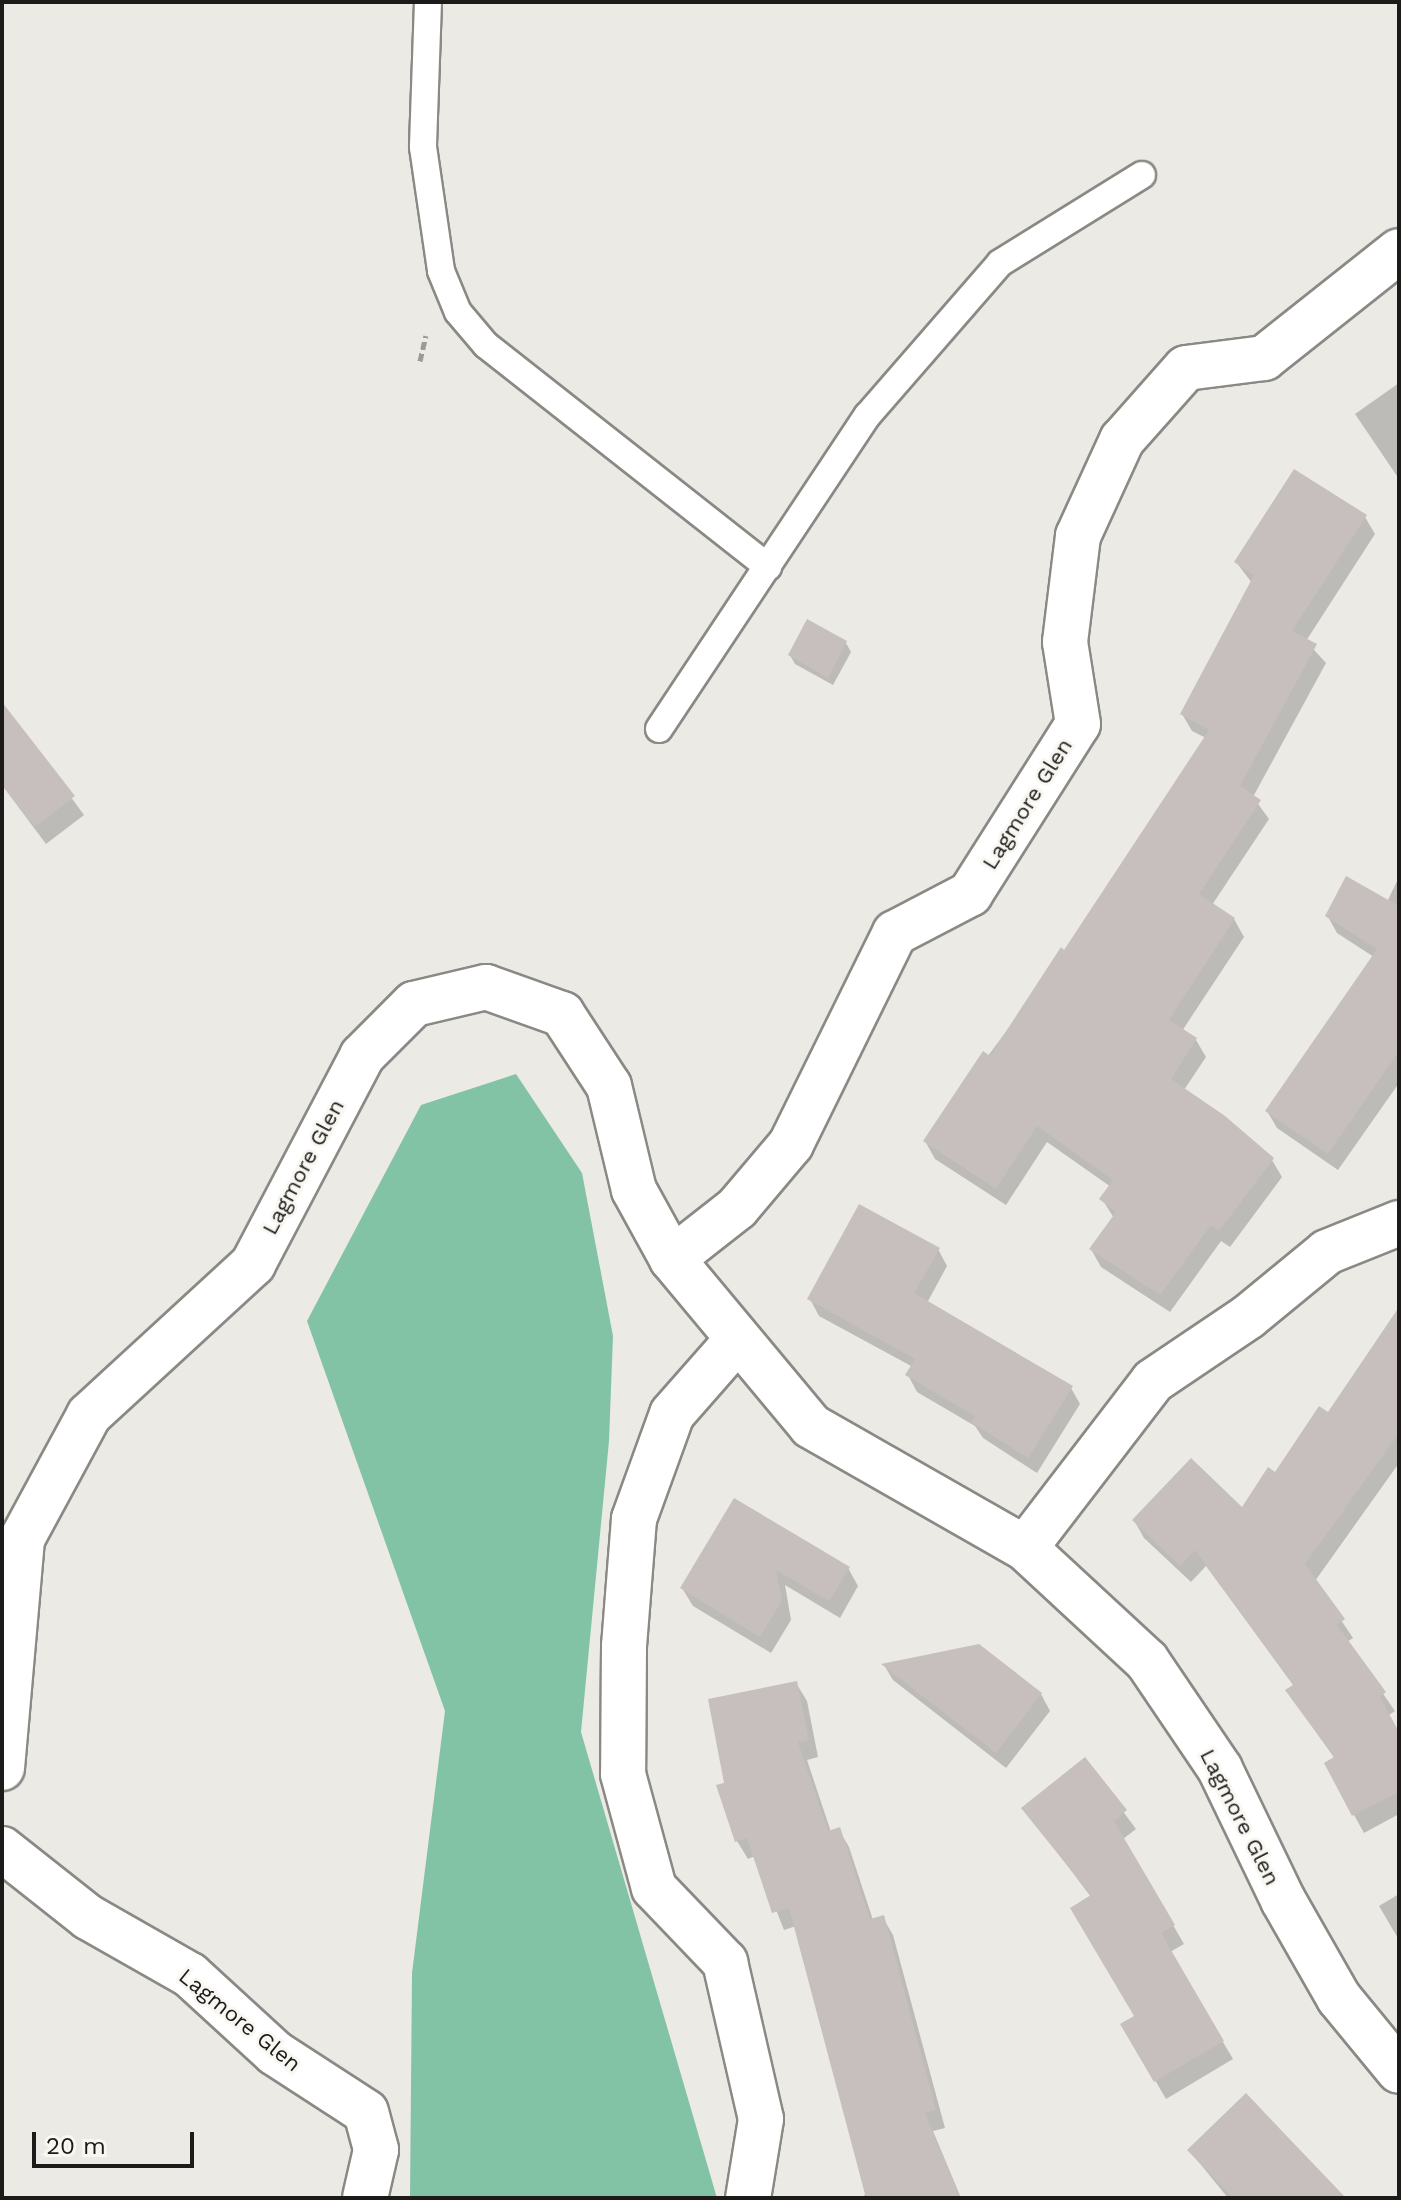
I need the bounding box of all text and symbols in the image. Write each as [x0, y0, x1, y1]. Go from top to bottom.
street label: Lagmore Glen [976, 734, 1078, 874]
street label: Lagmore Glen [256, 1095, 350, 1239]
street label: Lagmore Glen [1194, 1745, 1286, 1889]
street label: Lagmore Glen [174, 1963, 306, 2077]
scale bar [36, 2116, 198, 2166]
text: 20 m [46, 2132, 106, 2160]

